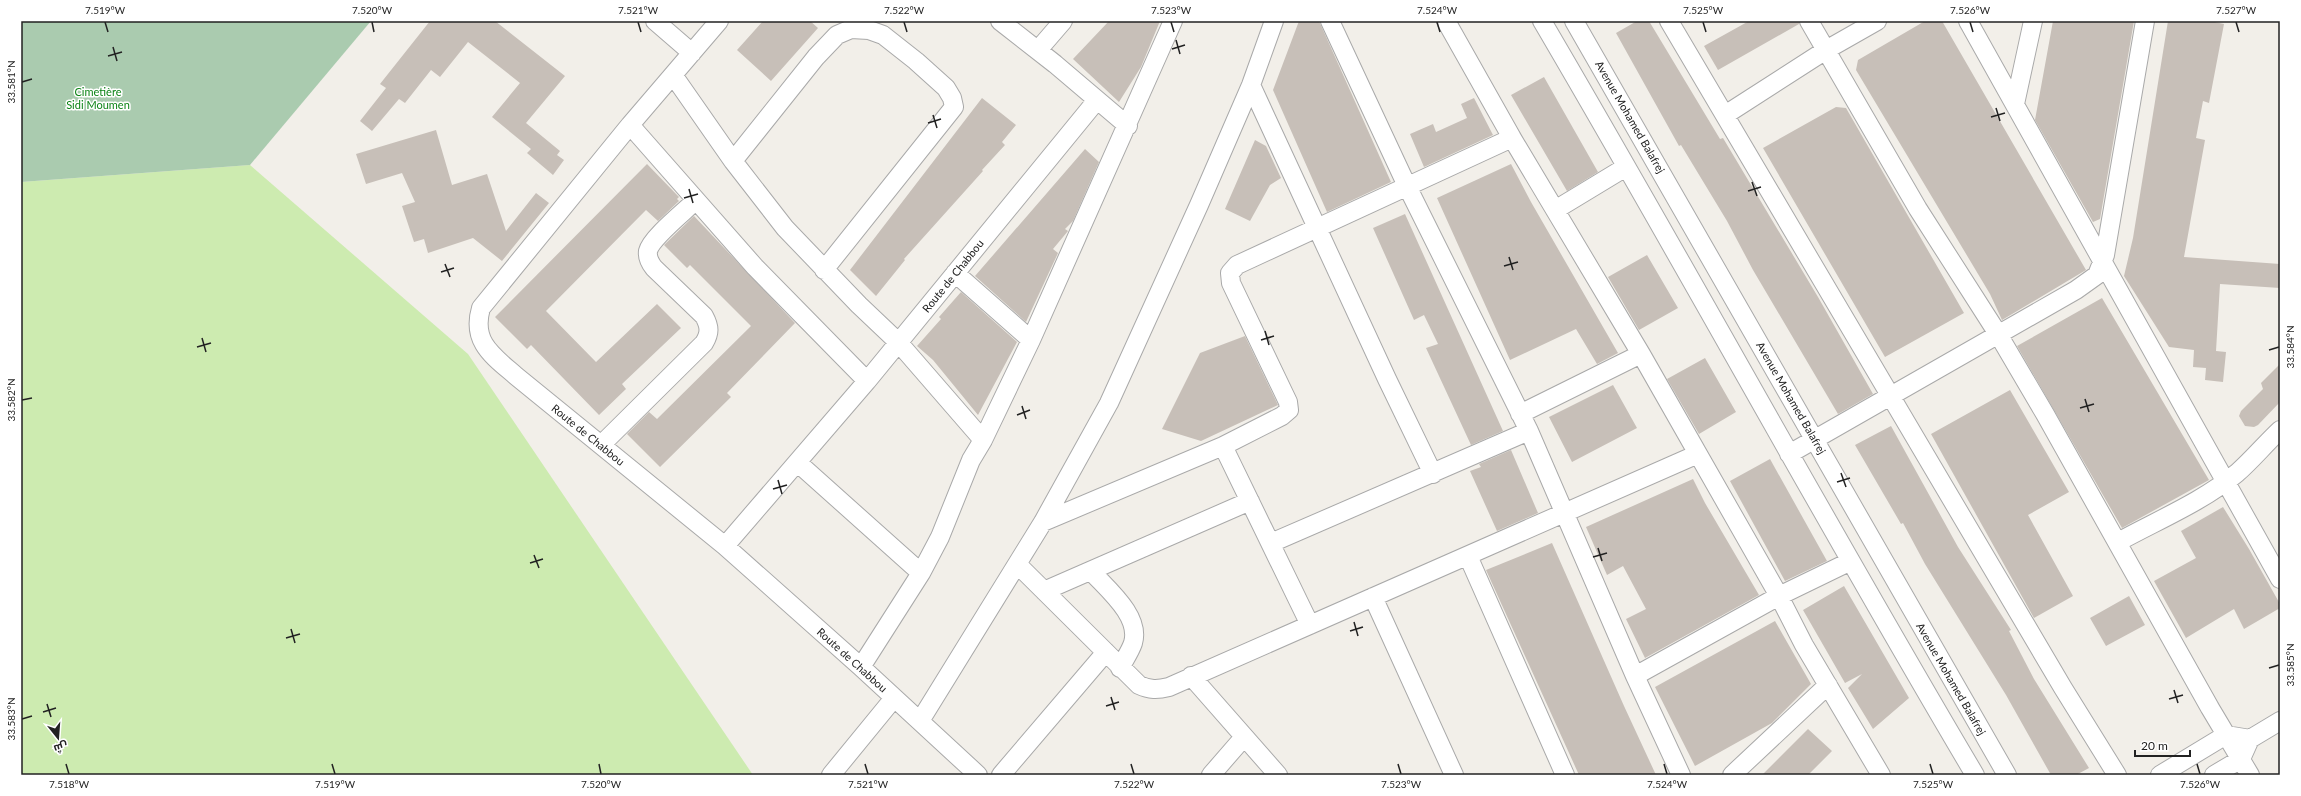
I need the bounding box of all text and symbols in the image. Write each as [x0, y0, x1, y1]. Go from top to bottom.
text: 7.519°W [85, 4, 126, 16]
text: 7.520°W [352, 4, 393, 16]
text: 7.521°W [618, 4, 659, 16]
text: 7.522°W [884, 4, 925, 16]
text: 7.523°W [1151, 4, 1192, 16]
text: 7.524°W [1417, 4, 1458, 16]
text: 7.525°W [1683, 4, 1724, 16]
text: 7.526°W [1950, 4, 1991, 16]
text: 7.527°W [2216, 4, 2257, 16]
street label: Avenue Mohamed Balafrej [1593, 58, 1668, 176]
text: 33.581°N [5, 60, 17, 104]
park label: Cimetière Sidi Moumen [66, 85, 130, 111]
street label: Route de Chabbou [919, 237, 986, 315]
text: 33.584°N [2284, 325, 2296, 369]
street label: Avenue Mohamed Balafrej [1754, 339, 1829, 457]
text: 33.582°N [5, 378, 17, 422]
street label: Route de Chabbou [549, 401, 627, 468]
street label: Avenue Mohamed Balafrej [1914, 620, 1989, 738]
street label: Route de Chabbou [815, 625, 890, 695]
text: 33.585°N [2284, 643, 2296, 687]
text: 33.583°N [5, 697, 17, 741]
north arrow [38, 718, 78, 758]
scale bar [2135, 732, 2190, 758]
text: 20 m [2141, 738, 2168, 753]
text: ش [52, 739, 70, 756]
text: 7.518°W [49, 778, 90, 790]
text: 7.519°W [315, 778, 356, 790]
text: 7.520°W [581, 778, 622, 790]
text: 7.521°W [848, 778, 889, 790]
text: 7.522°W [1114, 778, 1155, 790]
text: 7.523°W [1381, 778, 1422, 790]
text: 7.524°W [1647, 778, 1688, 790]
text: 7.525°W [1913, 778, 1954, 790]
text: 7.526°W [2180, 778, 2221, 790]

